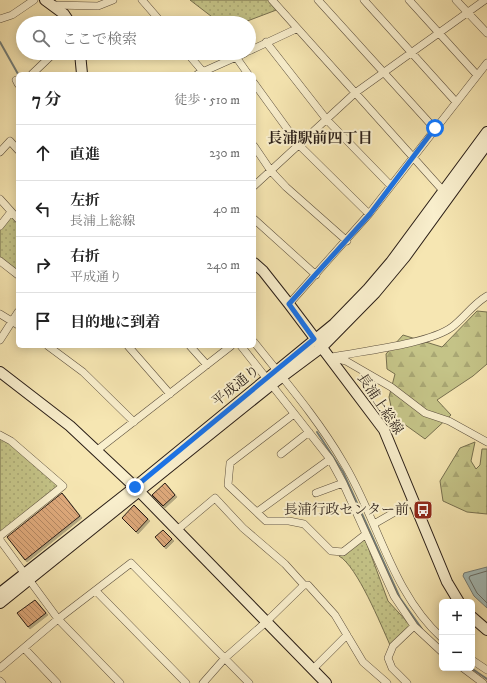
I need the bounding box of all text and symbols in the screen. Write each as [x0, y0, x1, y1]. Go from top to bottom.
search box [16, 16, 256, 60]
icon: search [30, 27, 52, 49]
text: ここで検索 [62, 30, 137, 49]
text: 7 分 [32, 89, 62, 111]
text: 徒歩 · 510 m [175, 92, 240, 108]
route start [426, 119, 444, 137]
district label: 長浦駅前四丁目 [267, 129, 373, 148]
icon: ahead [32, 142, 54, 164]
text: 直進 [70, 145, 100, 164]
text: 230 m [209, 145, 240, 161]
text: 左折 [70, 191, 100, 210]
icon: left [32, 198, 54, 220]
text: 40 m [213, 201, 240, 217]
text: 長浦上総線 [70, 213, 135, 229]
text: 右折 [70, 247, 100, 266]
icon: right [32, 254, 54, 276]
text: 240 m [207, 257, 240, 273]
text: 平成通り [70, 269, 122, 285]
icon: arrive [32, 310, 54, 332]
text: 目的地に到着 [70, 313, 160, 332]
street label: 平成通り [209, 361, 263, 411]
street label: 長浦上総線 [353, 370, 407, 438]
route end [126, 478, 144, 496]
bus stop icon: 長浦行政センター前 [412, 499, 434, 521]
place label: 長浦行政センター前 [284, 501, 409, 519]
map controls [439, 599, 475, 671]
button: + [439, 599, 475, 635]
button: − [439, 635, 475, 671]

